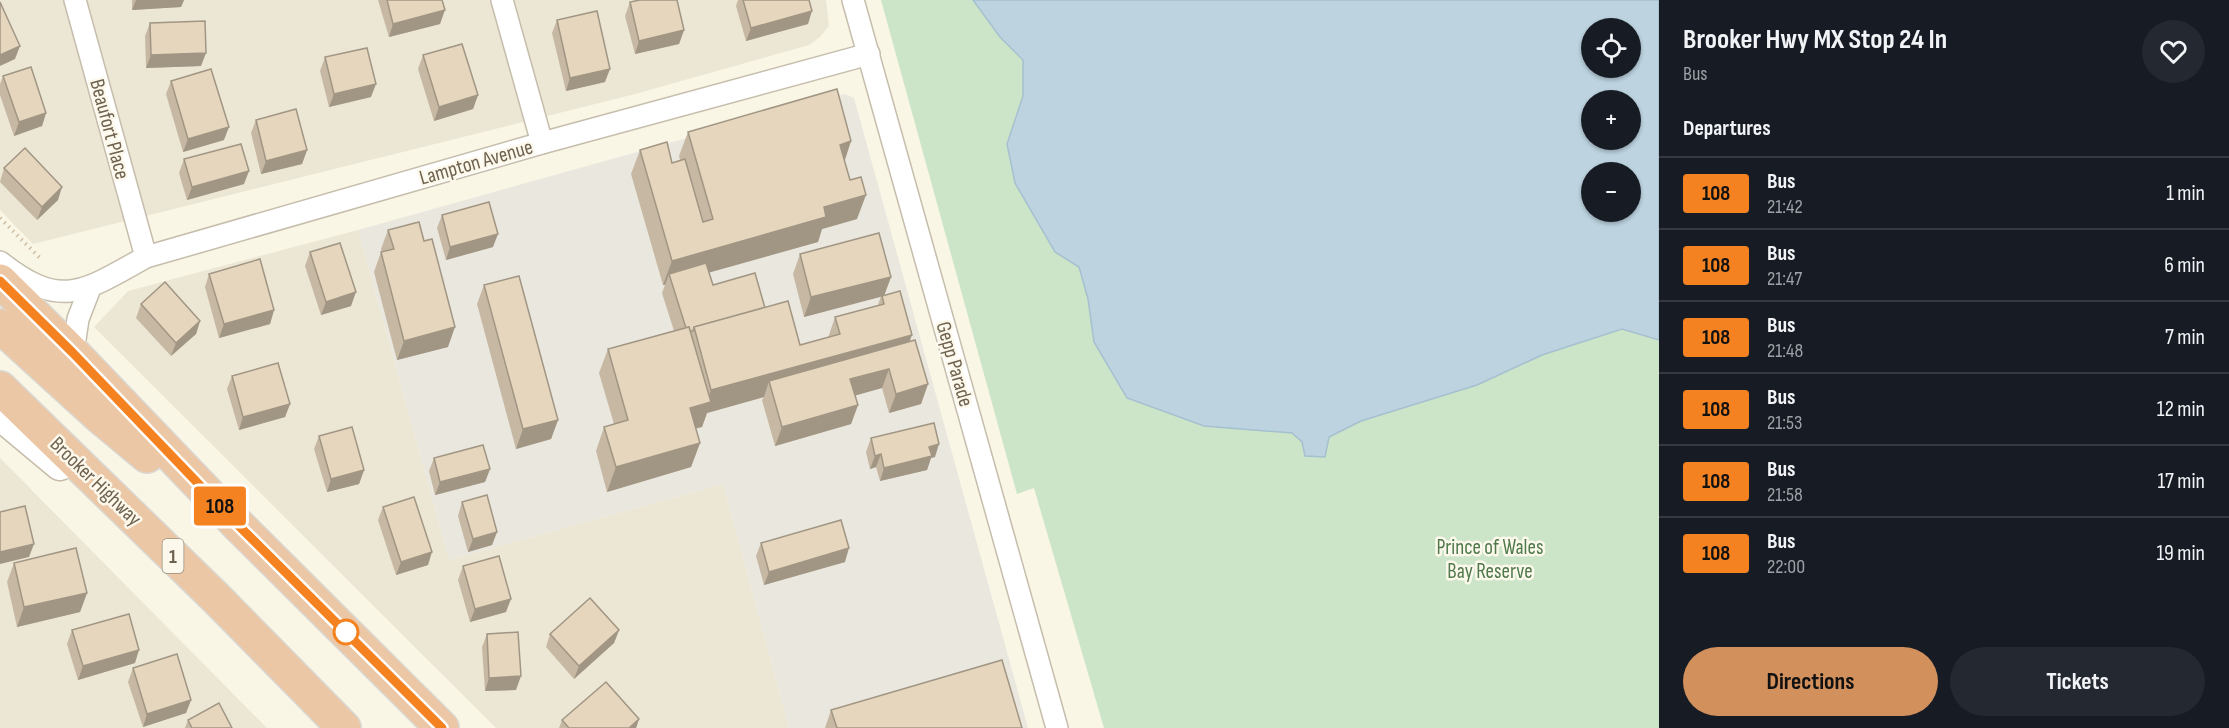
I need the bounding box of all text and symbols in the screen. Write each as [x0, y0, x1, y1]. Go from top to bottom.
map controls [1581, 18, 1641, 222]
button: locate [1581, 18, 1641, 78]
button: heart [2142, 20, 2205, 83]
text: Brooker Hwy MX Stop 24 In [1683, 23, 1947, 56]
text: Bus [1683, 62, 1707, 86]
street label: Beaufort Place [84, 76, 135, 182]
button: + [1581, 90, 1641, 150]
text: Departures [1683, 115, 1771, 142]
street label: Lampton Avenue [417, 134, 536, 191]
button: − [1581, 162, 1641, 222]
text: Bus [1767, 168, 1796, 195]
text: 1 min [2166, 180, 2205, 207]
text: 108 [1702, 181, 1730, 206]
text: 21:42 [1767, 195, 1803, 219]
text: Bus [1767, 240, 1796, 267]
text: 6 min [2164, 252, 2205, 279]
text: 108 [1702, 253, 1730, 278]
text: 21:47 [1767, 267, 1802, 291]
text: Bus [1767, 312, 1796, 339]
street label: Gepp Parade [930, 319, 979, 410]
text: 7 min [2165, 324, 2205, 351]
text: 108 [1702, 325, 1730, 350]
text: 21:48 [1767, 339, 1803, 363]
text: Bus [1767, 384, 1796, 411]
text: 12 min [2157, 396, 2205, 423]
text: 108 [1702, 397, 1730, 422]
text: 21:53 [1767, 411, 1802, 435]
street label: Brooker Highway [45, 432, 147, 531]
text: Bus [1767, 456, 1796, 483]
text: 17 min [2157, 468, 2205, 495]
text: 108 [1702, 469, 1730, 494]
text: 21:58 [1767, 483, 1803, 507]
line badge: 108 [186, 486, 254, 526]
text: 108 [206, 494, 234, 519]
text: Bus [1767, 528, 1796, 555]
park label: Prince of Wales Bay Reserve [1436, 535, 1544, 584]
road number: 1 [162, 539, 184, 573]
text: 19 min [2156, 540, 2205, 567]
text: 108 [1702, 541, 1730, 566]
text: 22:00 [1767, 555, 1805, 579]
unlabelled marker [333, 619, 359, 645]
button: Directions [1683, 647, 1938, 716]
button: Tickets [1950, 647, 2205, 716]

